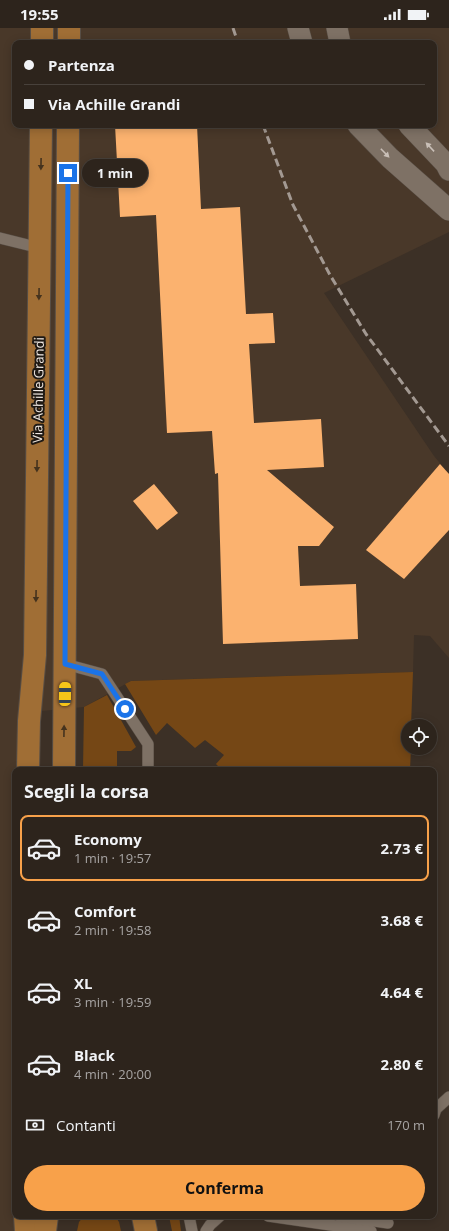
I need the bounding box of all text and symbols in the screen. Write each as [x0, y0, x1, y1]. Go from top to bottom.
text: 19:55 [20, 4, 59, 24]
text: Partenza [48, 55, 115, 75]
text: Via Achille Grandi [48, 94, 180, 114]
one-way arrow [425, 142, 435, 152]
one-way arrow [380, 148, 390, 158]
one-way arrow [38, 158, 44, 171]
callout: 1 min [82, 159, 148, 187]
route end [59, 164, 77, 182]
text: 1 min [97, 164, 133, 182]
one-way arrow [36, 288, 42, 301]
street label: Via Achille Grandi [28, 337, 48, 443]
one-way arrow [34, 460, 40, 473]
one-way arrow [33, 590, 39, 603]
car [59, 682, 71, 706]
route start [116, 700, 134, 718]
map controls [401, 719, 437, 755]
button: locate [401, 719, 437, 755]
one-way arrow [61, 724, 67, 737]
text: Scegli la corsa [24, 779, 149, 803]
text: Economy [74, 829, 142, 849]
icon: car [26, 830, 62, 866]
text: 2.73 € [381, 838, 423, 858]
text: 1 min · 19:57 [74, 849, 151, 867]
text: Comfort [74, 901, 136, 921]
icon: car [26, 902, 62, 938]
text: 3.68 € [381, 910, 423, 930]
text: 2 min · 19:58 [74, 921, 151, 939]
text: XL [74, 973, 92, 993]
icon: car [26, 974, 62, 1010]
text: 4.64 € [381, 982, 423, 1002]
text: 3 min · 19:59 [74, 993, 151, 1011]
text: Black [74, 1045, 115, 1065]
icon: car [26, 1046, 62, 1082]
text: 2.80 € [381, 1054, 423, 1074]
text: 4 min · 20:00 [74, 1065, 151, 1083]
icon: cash [24, 1114, 46, 1136]
text: Contanti [56, 1115, 116, 1135]
text: 170 m [387, 1116, 425, 1134]
button: Conferma [24, 1165, 425, 1211]

